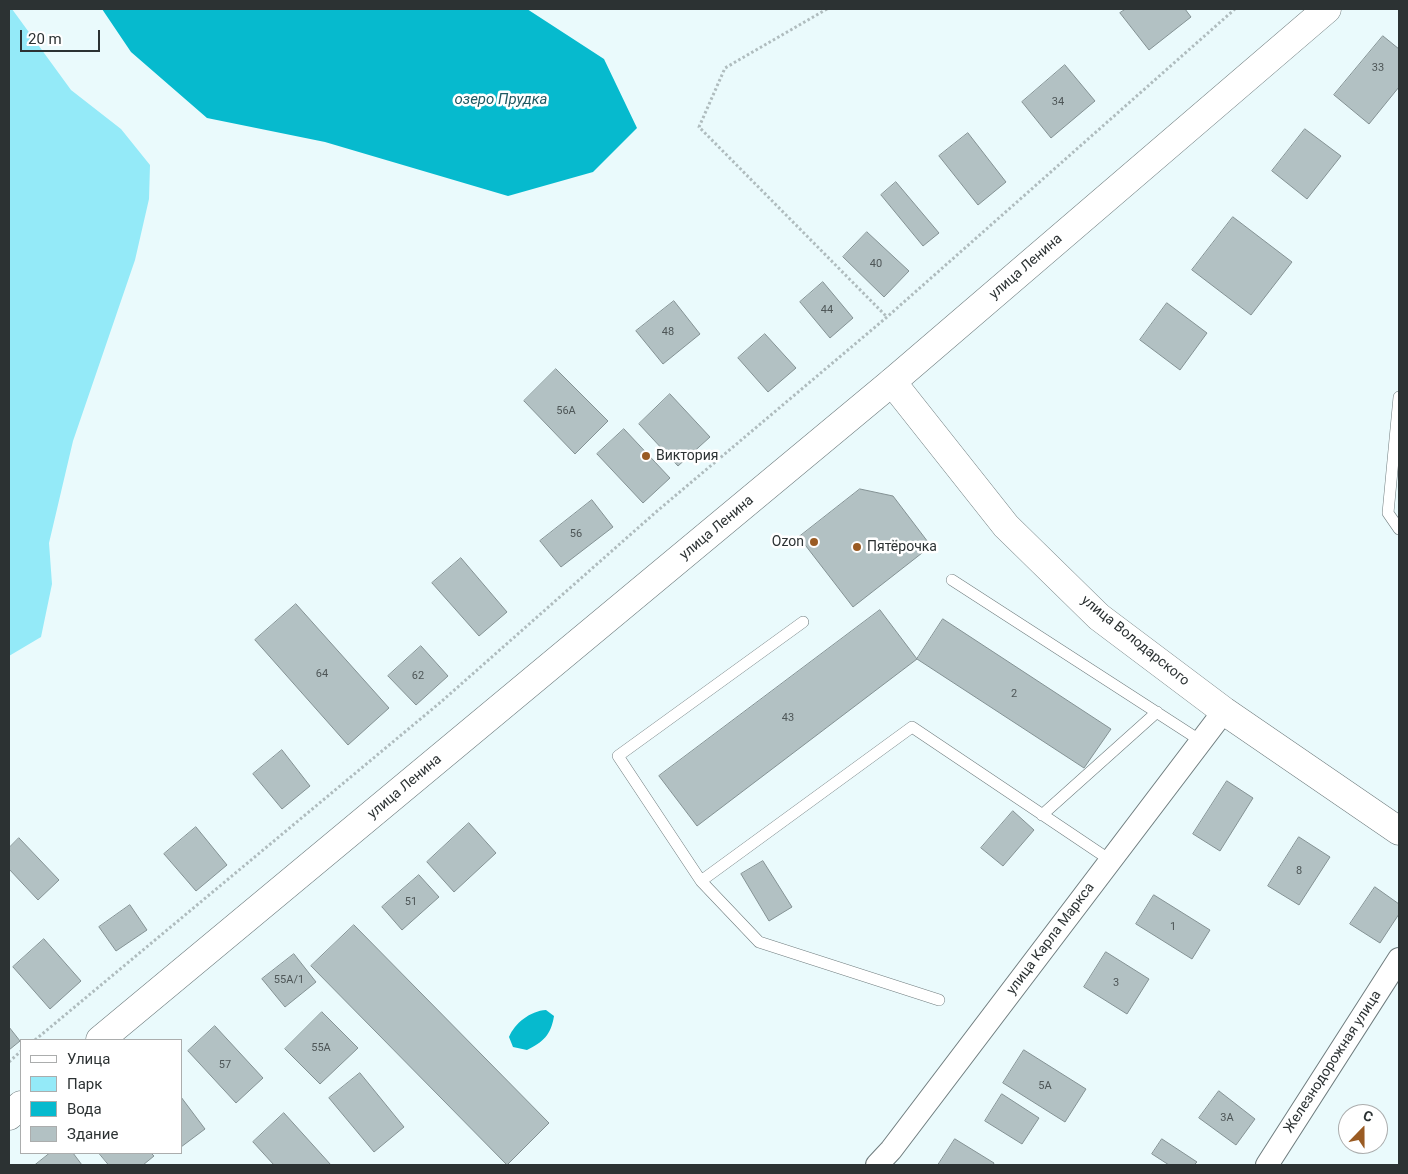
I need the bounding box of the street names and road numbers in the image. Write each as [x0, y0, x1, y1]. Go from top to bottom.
street label: улица Ленина [986, 231, 1066, 303]
street label: улица Ленина [677, 492, 757, 564]
street label: улица Володарского [1077, 592, 1193, 690]
street label: улица Ленина [365, 751, 445, 823]
street label: улица Карла Маркса [1003, 880, 1099, 998]
street label: Железнодорожная улица [1281, 988, 1385, 1136]

